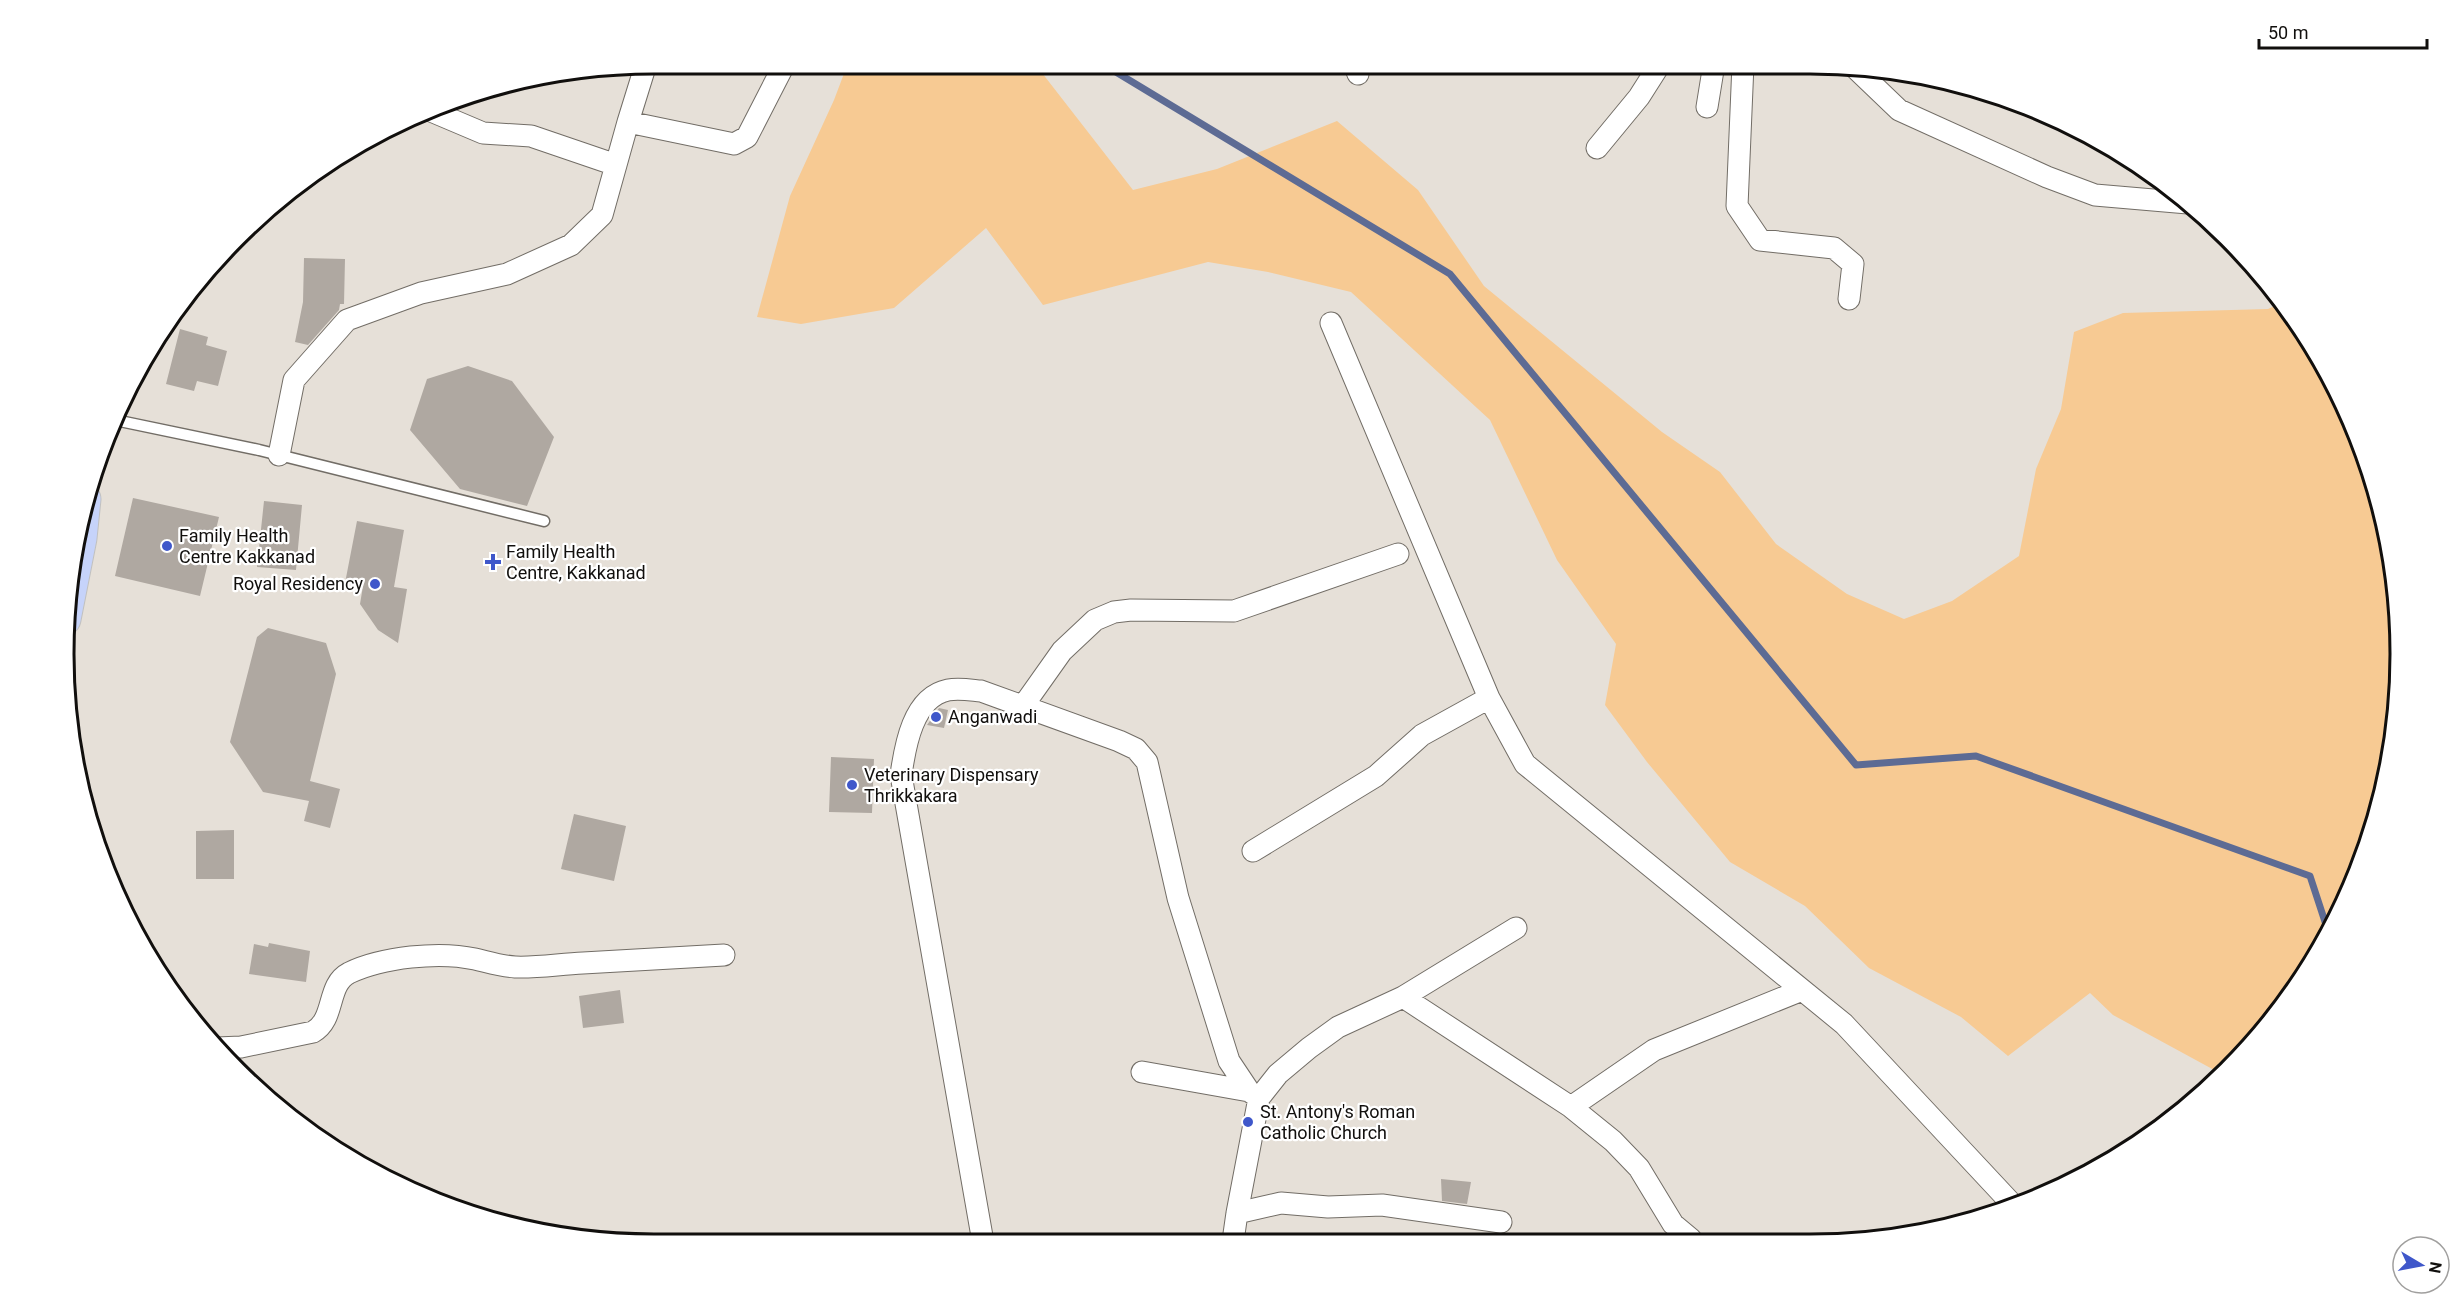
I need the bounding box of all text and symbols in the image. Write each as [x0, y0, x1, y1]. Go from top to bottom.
scale bar [2259, 12, 2427, 50]
text: 50 m [2268, 22, 2308, 43]
place label: Family Health Centre Kakkanad [179, 525, 315, 567]
marker: Family Health Centre Kakkanad [160, 539, 174, 553]
place label: Family Health Centre, Kakkanad [506, 541, 646, 583]
marker: Family Health Centre, Kakkanad [484, 553, 502, 571]
place label: Royal Residency [233, 573, 363, 594]
marker: Royal Residency [368, 577, 382, 591]
place label: Anganwadi [948, 706, 1037, 727]
marker: Anganwadi [929, 710, 943, 724]
place label: Veterinary Dispensary Thrikkakara [864, 764, 1039, 806]
marker: Veterinary Dispensary Thrikkakara [845, 778, 859, 792]
place label: St. Antony's Roman Catholic Church [1260, 1101, 1415, 1143]
marker: St. Antony's Roman Catholic Church [1241, 1115, 1255, 1129]
north arrow [2391, 1235, 2451, 1295]
text: N [2425, 1260, 2446, 1275]

